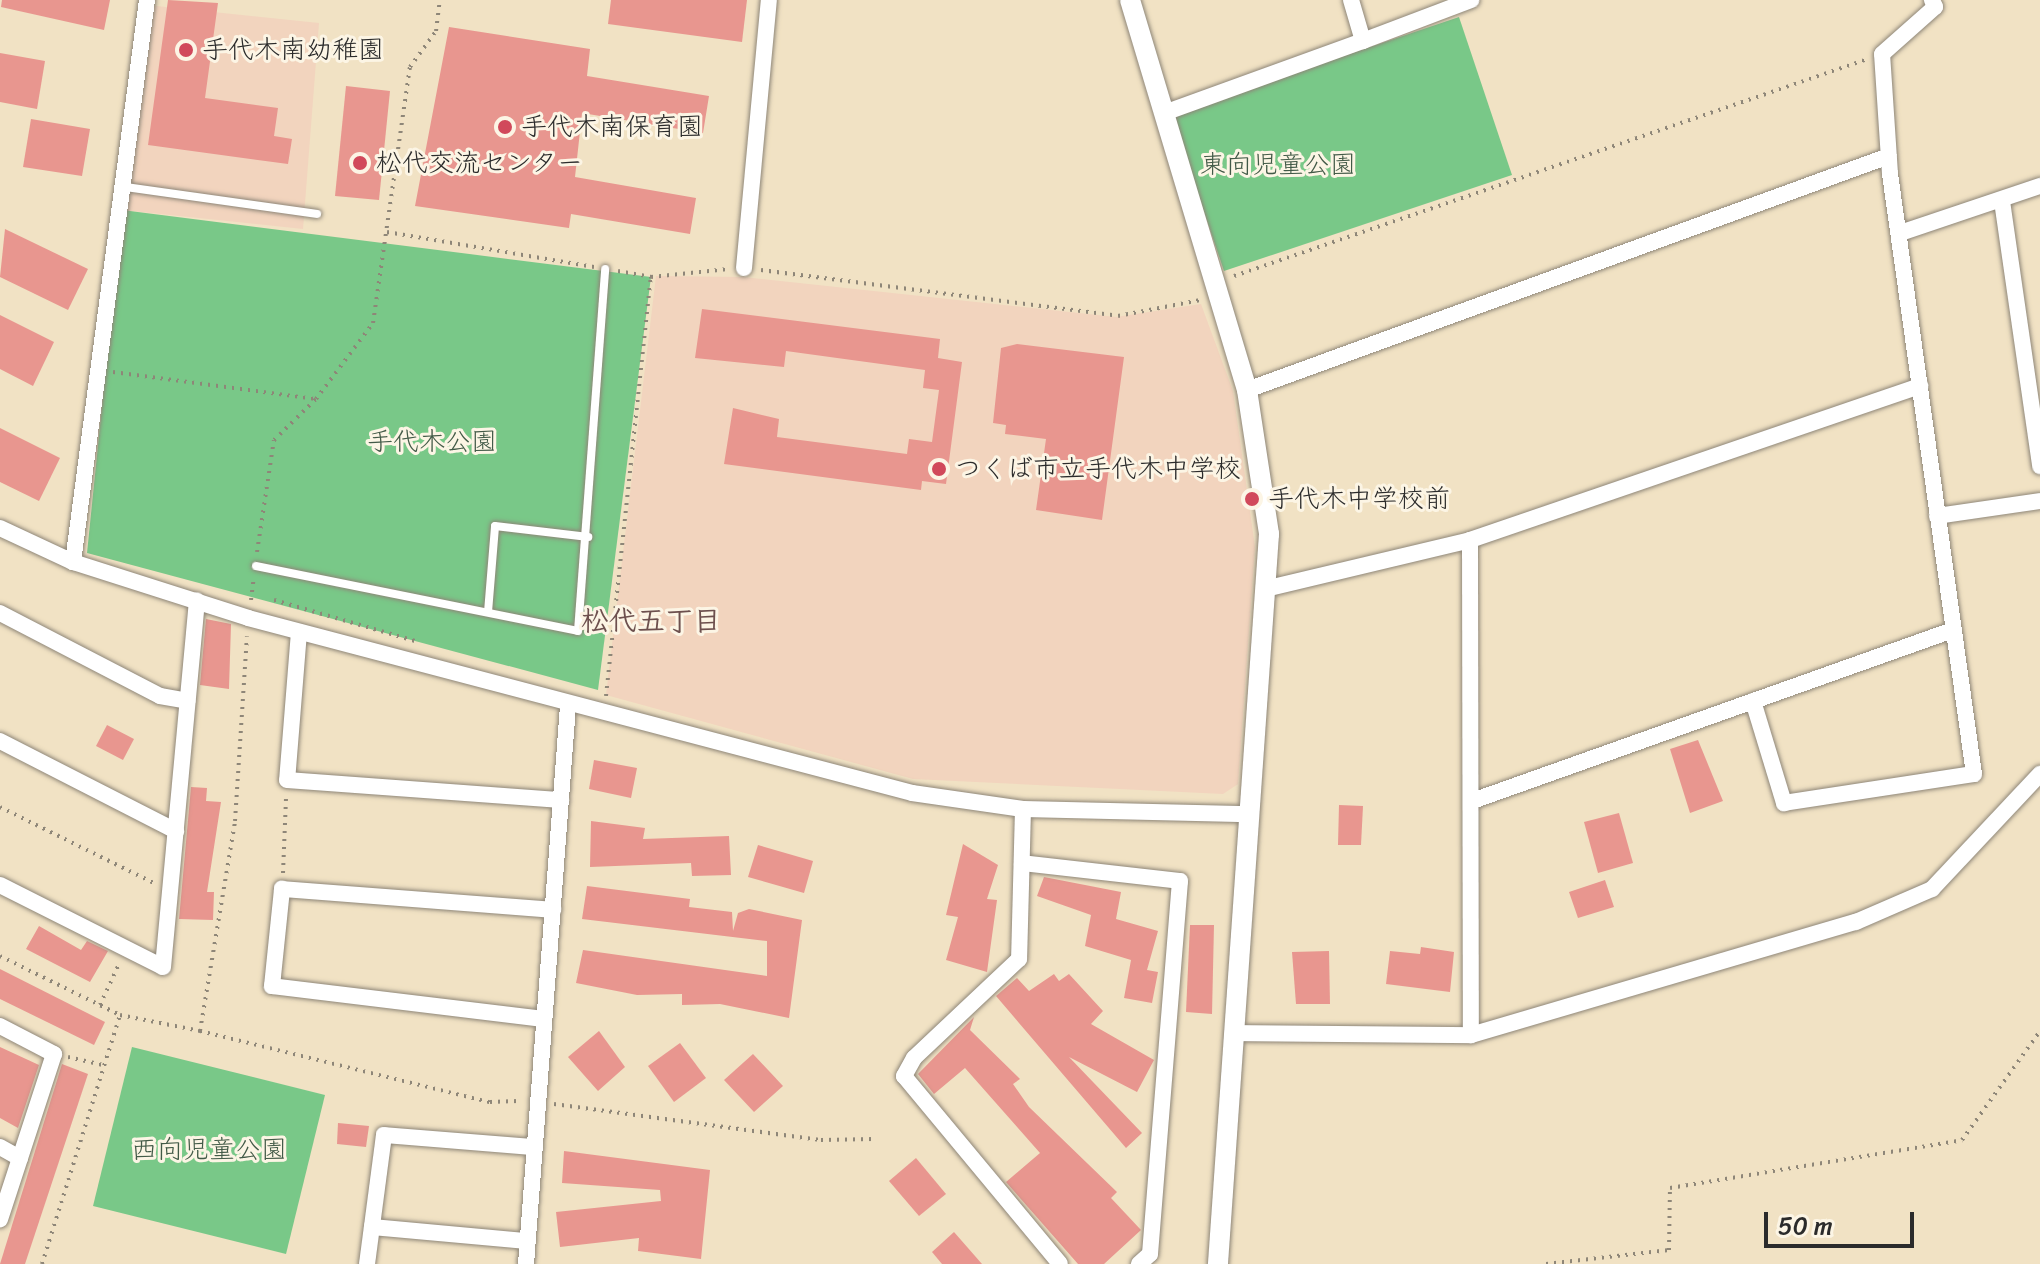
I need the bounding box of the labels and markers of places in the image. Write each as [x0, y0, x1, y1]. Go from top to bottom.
place label: 手代木南幼稚園 [202, 34, 384, 66]
marker: 手代木南幼稚園 [177, 41, 195, 59]
place label: 手代木南保育園 [521, 111, 703, 143]
marker: 手代木南保育園 [496, 118, 514, 136]
place label: 松代交流センター [376, 147, 584, 179]
marker: 松代交流センター [351, 154, 369, 172]
place label: つくば市立手代木中学校 [955, 453, 1241, 485]
marker: つくば市立手代木中学校 [930, 460, 948, 478]
place label: 手代木中学校前 [1268, 483, 1450, 515]
marker: 手代木中学校前 [1243, 490, 1261, 508]

